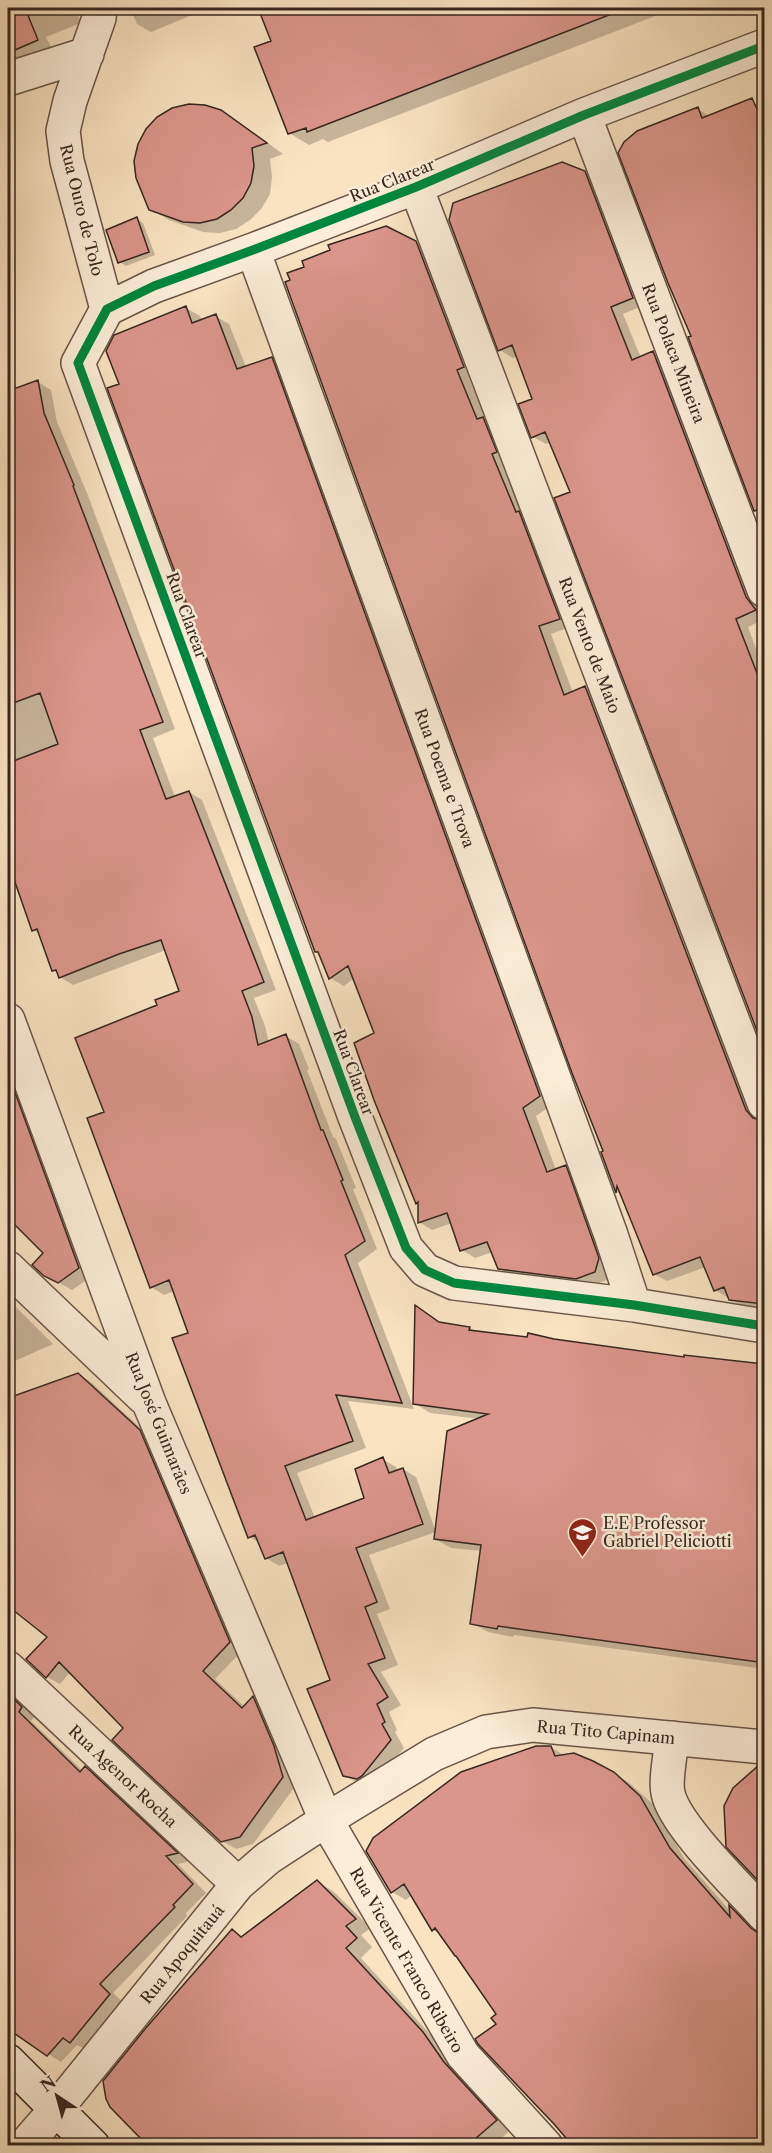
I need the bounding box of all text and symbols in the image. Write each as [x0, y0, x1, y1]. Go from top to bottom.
street label: Rua Ouro de Tolo [56, 142, 108, 278]
street label: Rua Clarear [346, 154, 438, 206]
street label: Rua Polaca Mineira [638, 280, 710, 426]
street label: Rua Clarear [162, 569, 212, 661]
street label: Rua Vento de Maio [555, 574, 625, 716]
street label: Rua Poema e Trova [411, 706, 480, 851]
street label: Rua Clarear [329, 1026, 379, 1118]
street label: Rua José Guimarães [121, 1349, 197, 1497]
place label: E.E Professor Gabriel Peliciotti [603, 1513, 732, 1551]
school or university icon: E.E Professor Gabriel Peliciotti [566, 1516, 598, 1558]
street label: Rua Tito Capinam [536, 1716, 676, 1748]
street label: Rua Agenor Rocha [65, 1721, 182, 1832]
street label: Rua Vicente Franco Ribeiro [346, 1864, 468, 2056]
street label: Rua Apoquitauá [136, 1900, 228, 2008]
north arrow [27, 2066, 87, 2126]
text: N [37, 2072, 60, 2096]

